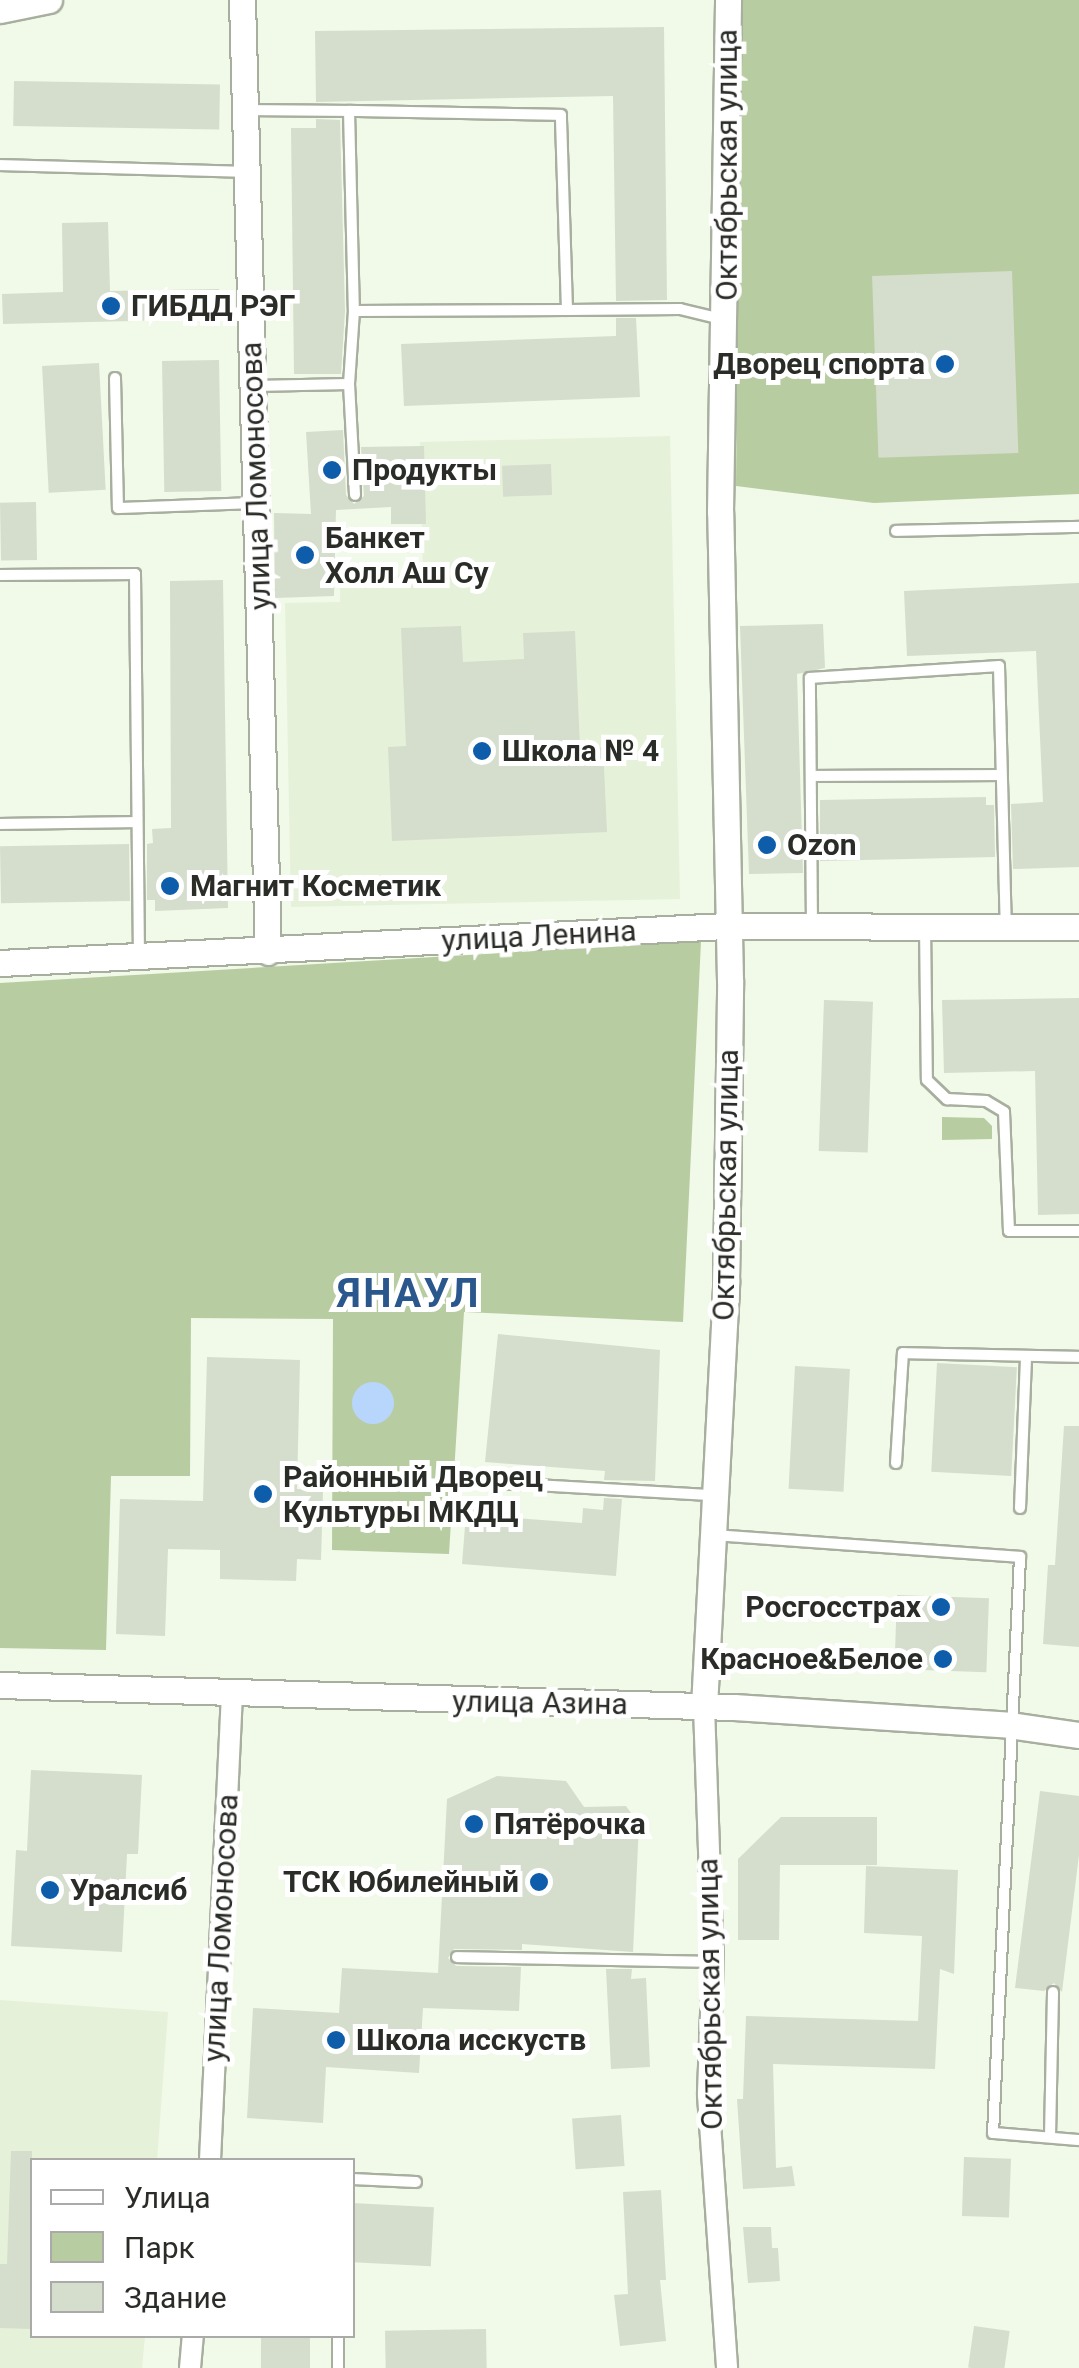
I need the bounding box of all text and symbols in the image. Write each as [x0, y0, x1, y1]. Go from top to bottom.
street label: Октябрьская улица [709, 29, 745, 301]
place label: ГИБДД РЭГ [131, 288, 295, 324]
marker: ГИБДД РЭГ [100, 295, 122, 317]
street label: улица Ломоносова [233, 341, 279, 611]
place label: Дворец спорта [713, 346, 925, 382]
marker: Дворец спорта [934, 353, 956, 375]
place label: Продукты [352, 452, 497, 488]
marker: Продукты [321, 459, 343, 481]
place label: Банкет Холл Аш Су [325, 520, 489, 590]
marker: Банкет Холл Аш Су [294, 544, 316, 566]
place label: Школа № 4 [502, 733, 659, 769]
marker: Школа № 4 [471, 740, 493, 762]
place label: Ozon [787, 827, 856, 863]
marker: Ozon [756, 834, 778, 856]
place label: Магнит Косметик [190, 868, 441, 904]
marker: Магнит Косметик [159, 875, 181, 897]
street label: улица Ленина [441, 913, 637, 959]
street label: Октябрьская улица [706, 1049, 746, 1321]
district label: ЯНАУЛ [337, 1270, 481, 1318]
place label: Районный Дворец Культуры МКДЦ [283, 1459, 543, 1530]
marker: Районный Дворец Культуры МКДЦ [252, 1483, 274, 1505]
place label: Росгосстрах [745, 1589, 921, 1625]
marker: Росгосстрах [930, 1596, 952, 1618]
place label: Красное&Белое [700, 1641, 923, 1677]
marker: Красное&Белое [932, 1648, 954, 1670]
street label: улица Азина [452, 1683, 628, 1723]
street label: улица Ломоносова [196, 1793, 246, 2063]
place label: Пятёрочка [494, 1806, 646, 1842]
marker: Пятёрочка [463, 1813, 485, 1835]
street label: Октябрьская улица [690, 1858, 730, 2130]
place label: ТСК Юбилейный [283, 1864, 519, 1900]
marker: ТСК Юбилейный [528, 1871, 550, 1893]
place label: Уралсиб [70, 1872, 187, 1908]
marker: Уралсиб [39, 1879, 61, 1901]
place label: Школа исскуств [356, 2022, 586, 2058]
marker: Школа исскуств [325, 2029, 347, 2051]
legend [30, 2158, 355, 2338]
text: Улица [124, 2180, 211, 2215]
text: Парк [124, 2230, 195, 2265]
text: Здание [124, 2280, 227, 2315]

